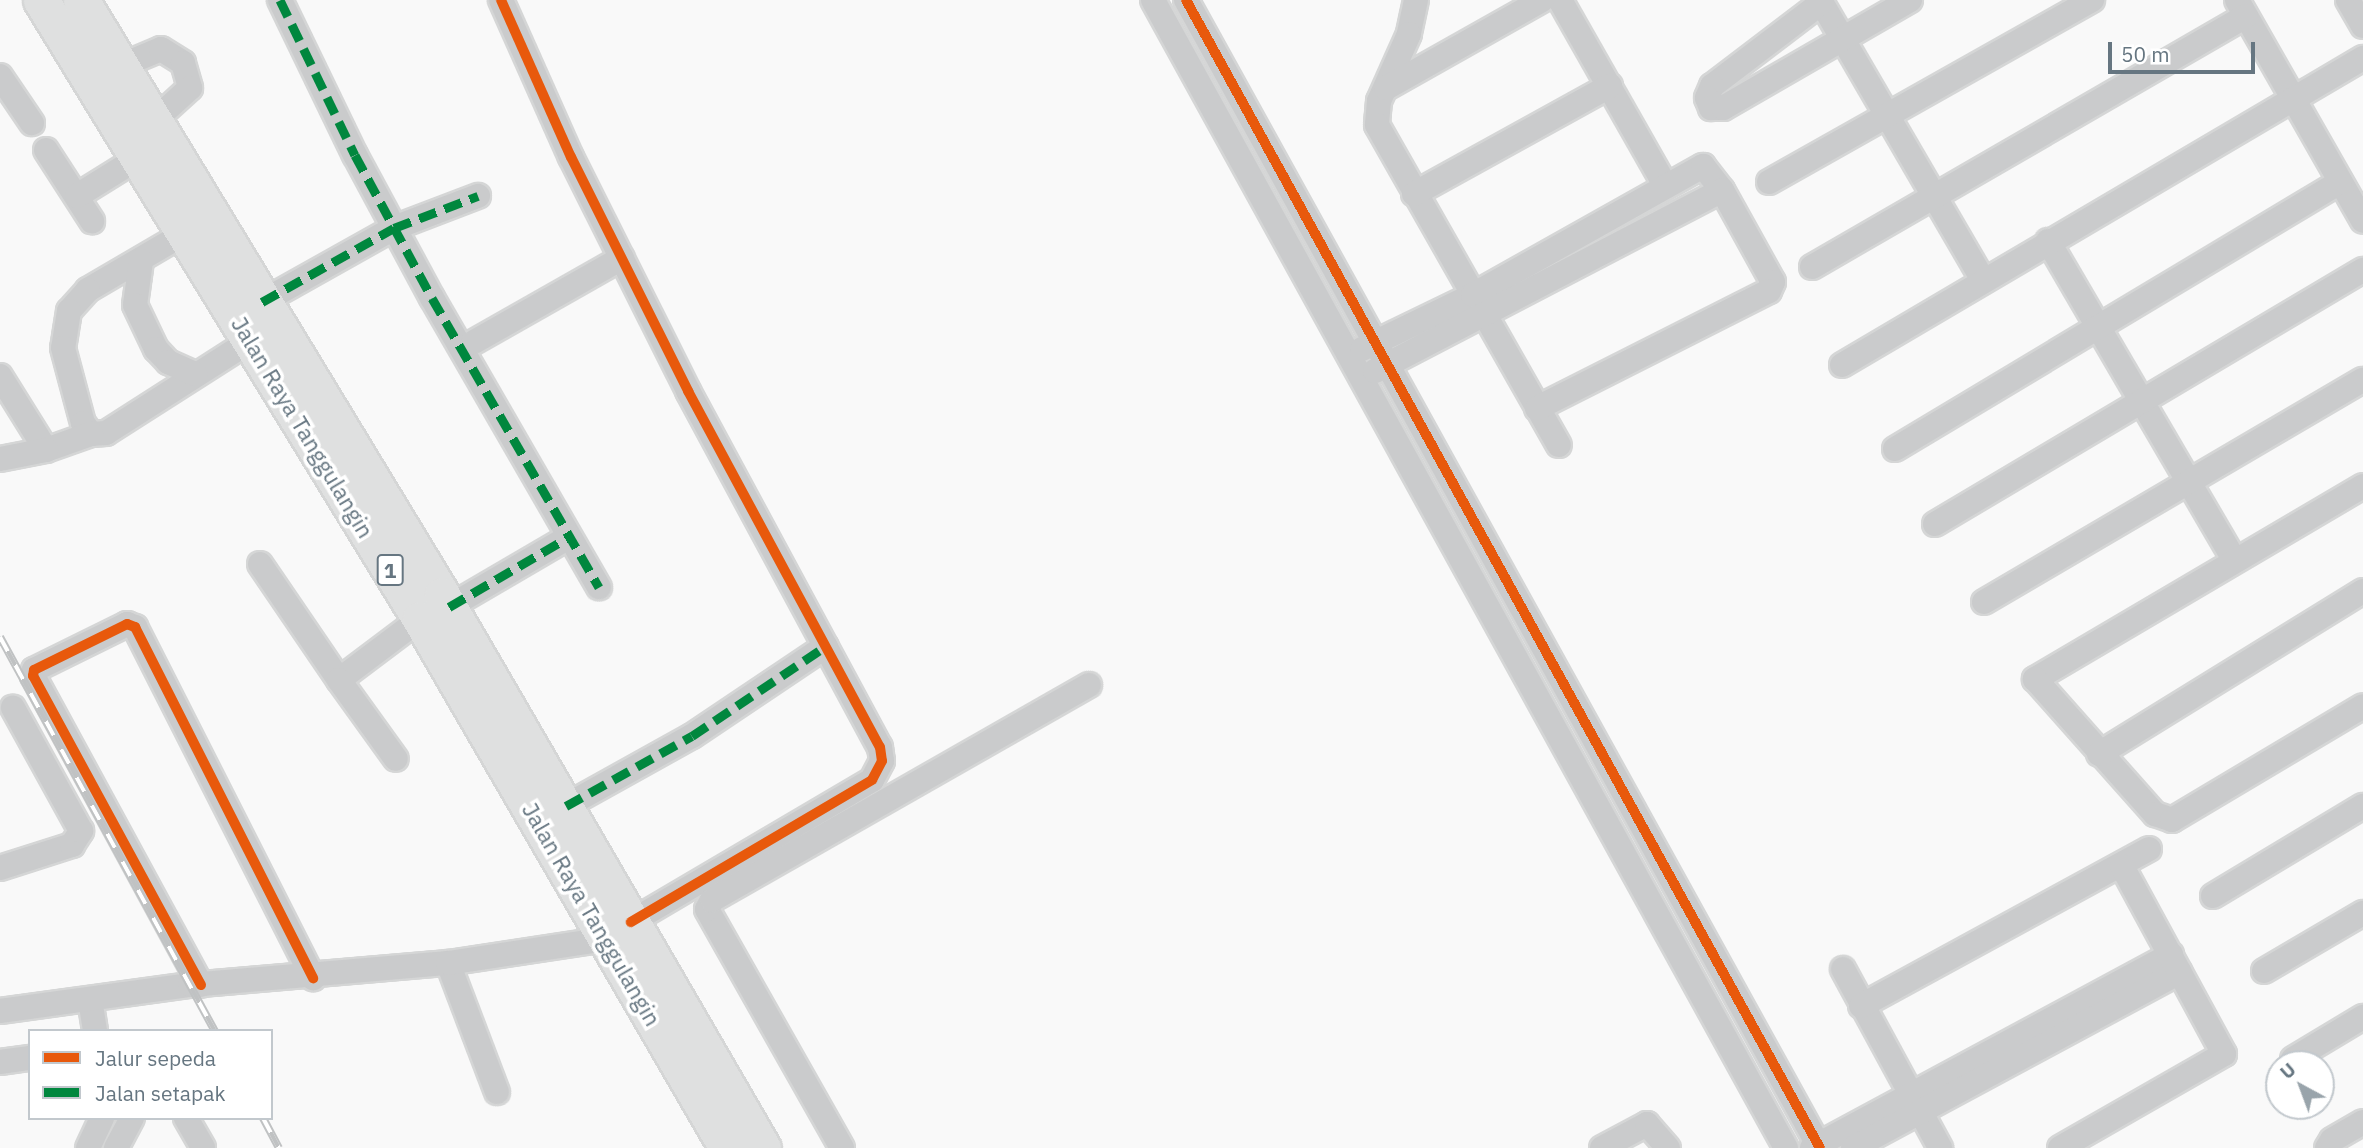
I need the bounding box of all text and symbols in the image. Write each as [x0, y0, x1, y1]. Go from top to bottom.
scale bar [2111, 28, 2258, 72]
text: 50 m [2121, 40, 2170, 68]
street label: Jalan Raya Tanggulangin [226, 311, 380, 543]
road number: 1 [376, 552, 404, 588]
street label: Jalan Raya Tanggulangin [517, 797, 667, 1031]
legend [28, 1029, 273, 1120]
text: Jalur sepeda [95, 1044, 216, 1072]
north arrow [2265, 1050, 2335, 1120]
text: U [2275, 1057, 2300, 1084]
text: Jalan setapak [95, 1079, 226, 1107]

